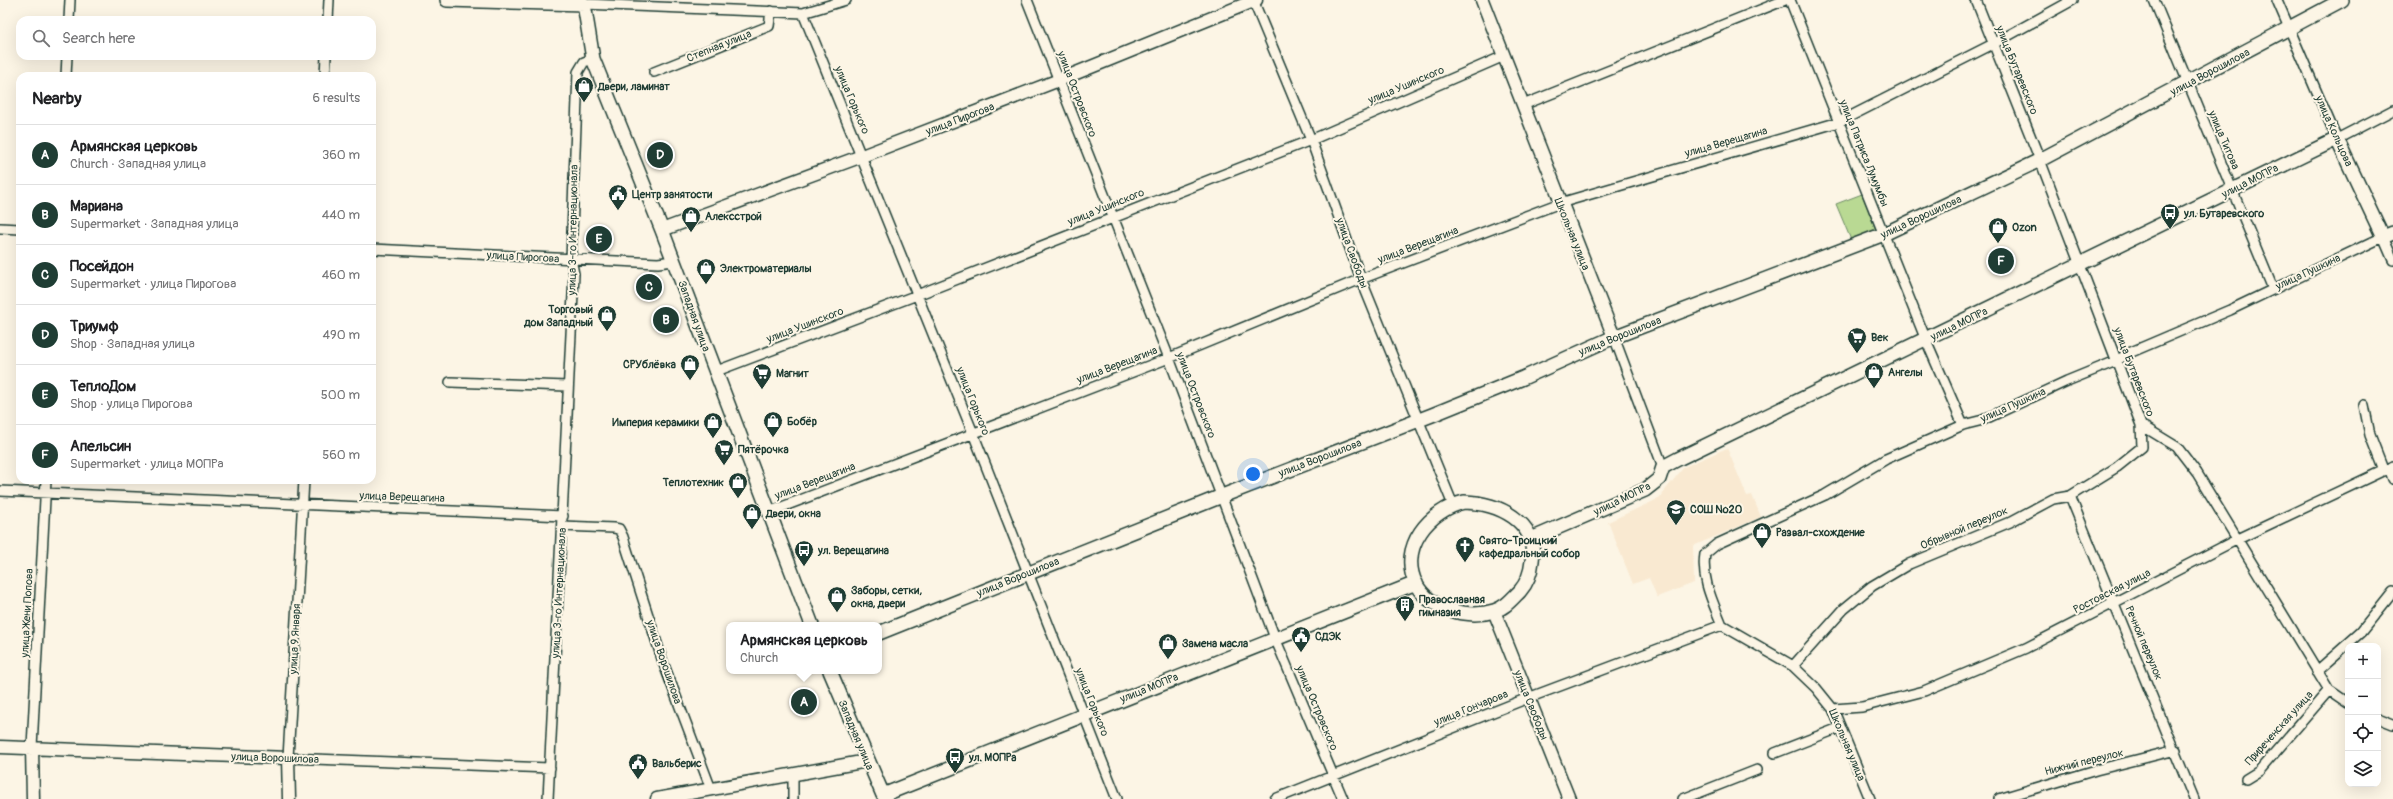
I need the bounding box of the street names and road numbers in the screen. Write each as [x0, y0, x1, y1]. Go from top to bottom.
street label: улица Бутаревского [1993, 23, 2041, 116]
street label: Степная улица [685, 27, 753, 65]
street label: улица Ворошилова [2167, 46, 2252, 99]
street label: улица Островского [1054, 48, 1099, 139]
street label: улица Горького [831, 63, 872, 136]
street label: улица Ушинского [1365, 63, 1446, 107]
street label: улица Кольцова [2312, 93, 2355, 168]
street label: улица Патриса Лумумбы [1836, 97, 1891, 208]
street label: улица Пирогова [923, 100, 996, 138]
street label: улица Титова [2205, 108, 2242, 171]
street label: улица Верещагина [1682, 124, 1769, 160]
street label: улица МОПРа [2219, 161, 2281, 201]
street label: улица 3-го Интернационала [565, 165, 581, 296]
street label: улица Ушинского [1065, 186, 1146, 229]
street label: улица Ворошилова [1878, 193, 1964, 242]
street label: Школьная улица [1552, 196, 1592, 272]
street label: улица Свободы [1333, 215, 1371, 290]
street label: улица Верещагина [1375, 224, 1460, 267]
street label: улица Пирогова [485, 249, 560, 265]
street label: улица Пушкина [2273, 251, 2342, 293]
street label: Западная улица [675, 279, 713, 353]
street label: улица Ушинского [764, 304, 845, 346]
street label: улица МОПРа [1927, 305, 1990, 344]
street label: улица Ворошилова [1576, 314, 1663, 359]
street label: улица Бутаревского [2111, 325, 2157, 419]
street label: улица Верещагина [1074, 344, 1159, 387]
street label: улица Островского [1173, 349, 1218, 440]
street label: улица Горького [953, 364, 993, 437]
street label: улица Пушкина [1977, 385, 2048, 426]
street label: улица Ворошилова [1276, 436, 1363, 480]
street label: улица Верещагина [772, 460, 857, 503]
street label: улица МОПРа [1590, 480, 1653, 519]
street label: улица Верещагина [358, 489, 445, 505]
street label: Обрывной переулок [1918, 504, 2010, 552]
street label: улица 3-го Интернационала [549, 527, 569, 660]
street label: улица Ворошилова [974, 555, 1061, 600]
street label: Ростовская улица [2071, 566, 2153, 616]
street label: улица Жени Попова [18, 568, 36, 659]
street label: улица 9 Января [287, 603, 303, 676]
street label: Речной переулок [2123, 604, 2166, 682]
street label: улица Ворошилова [643, 617, 684, 706]
street label: улица Островского [1293, 663, 1341, 752]
street label: улица Горького [1072, 665, 1112, 738]
street label: улица Свободы [1511, 667, 1551, 742]
street label: улица МОПРа [1117, 670, 1180, 706]
street label: улица Гончарова [1431, 687, 1510, 729]
street label: Приреченская улица [2242, 688, 2316, 768]
street label: Западная улица [835, 698, 877, 772]
street label: Школьная улица [1826, 707, 1868, 783]
street label: Нижний переулок [2043, 746, 2125, 778]
street label: улица Ворошилова [230, 750, 319, 766]

